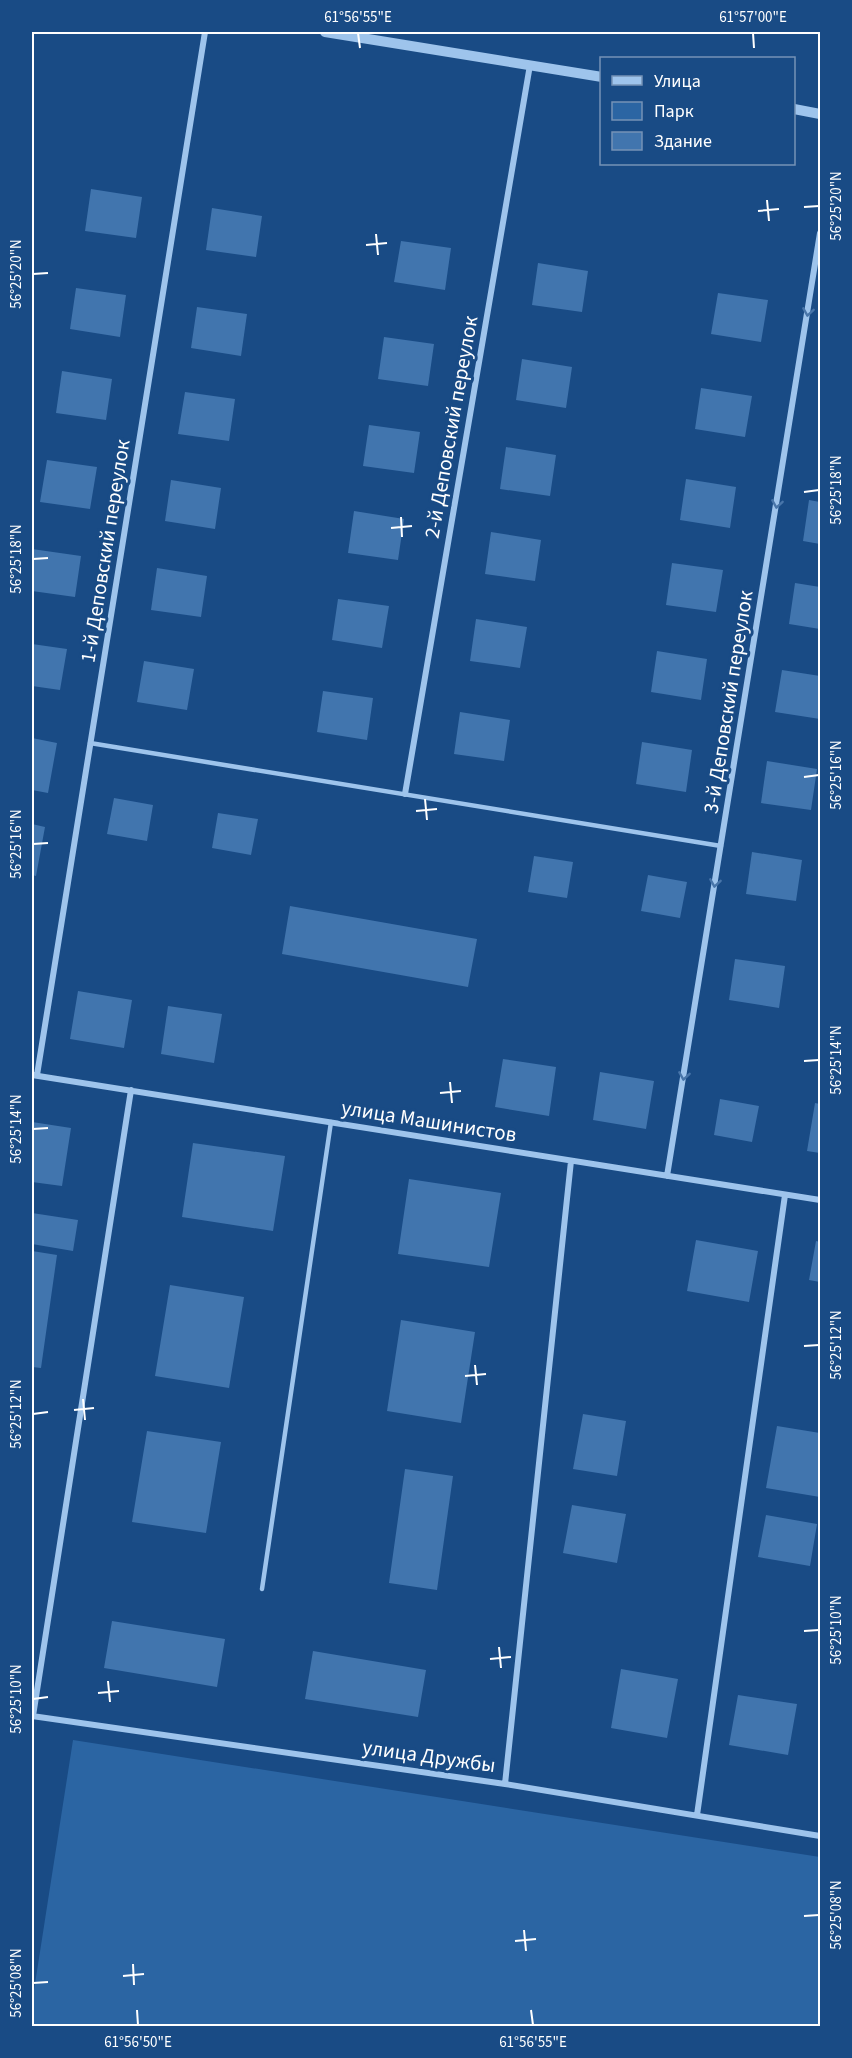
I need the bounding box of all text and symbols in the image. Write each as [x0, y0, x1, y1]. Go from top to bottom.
text: 61°56'55"E [324, 7, 392, 28]
text: 61°57'00"E [719, 7, 787, 28]
legend [600, 57, 795, 165]
text: Улица [654, 69, 701, 94]
text: Парк [654, 99, 694, 124]
text: Здание [654, 129, 712, 154]
text: 56°25'20"N [826, 171, 847, 241]
text: 56°25'20"N [6, 239, 27, 309]
one-way arrow [802, 307, 814, 316]
street label: 2-й Деповский переулок [417, 313, 485, 541]
street label: 1-й Деповский переулок [73, 437, 138, 665]
text: 56°25'18"N [826, 455, 847, 525]
one-way arrow [771, 499, 783, 509]
text: 56°25'18"N [6, 524, 27, 594]
street label: 3-й Деповский переулок [696, 588, 761, 816]
text: 56°25'16"N [826, 740, 847, 810]
text: 56°25'16"N [6, 809, 27, 879]
one-way arrow [709, 878, 722, 888]
text: 56°25'14"N [826, 1025, 847, 1095]
one-way arrow [678, 1071, 690, 1080]
street label: улица Машинистов [339, 1092, 519, 1150]
text: 56°25'14"N [6, 1094, 27, 1164]
text: 56°25'12"N [826, 1310, 847, 1380]
text: 56°25'12"N [6, 1379, 27, 1449]
text: 56°25'10"N [826, 1595, 847, 1665]
text: 56°25'10"N [6, 1664, 27, 1734]
street label: улица Дружбы [360, 1732, 498, 1780]
text: 56°25'08"N [826, 1880, 847, 1950]
text: 56°25'08"N [6, 1948, 27, 2018]
text: 61°56'50"E [104, 2032, 172, 2053]
text: 61°56'55"E [499, 2032, 567, 2053]

